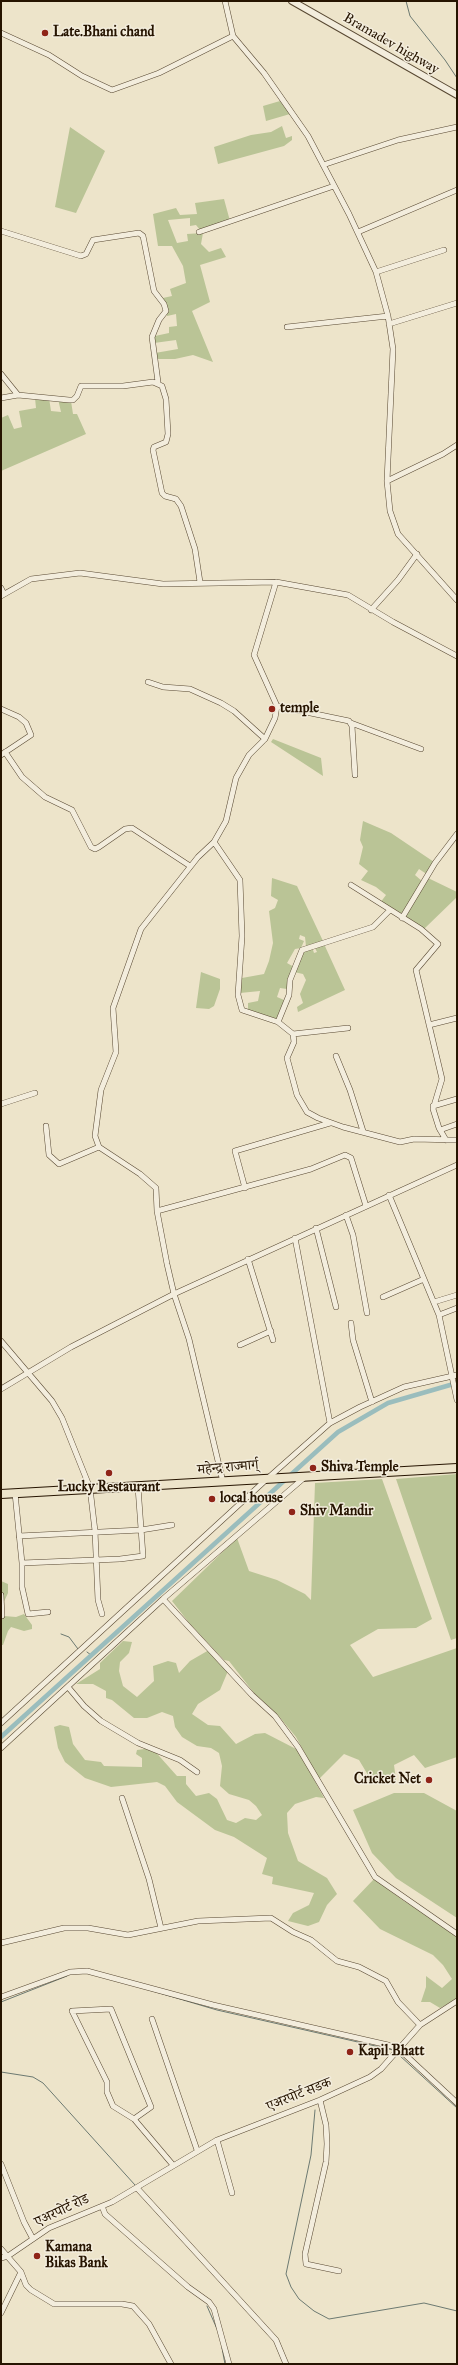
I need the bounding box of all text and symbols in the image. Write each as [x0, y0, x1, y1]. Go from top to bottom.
street label: Bramadev highway [340, 10, 442, 78]
place label: Late.Bhani chand [53, 25, 155, 41]
marker: Late.Bhani chand [40, 28, 50, 38]
place label: temple [280, 701, 319, 717]
marker: temple [267, 704, 277, 714]
street label: महेन्द्र राज्मार्ग् [197, 1457, 259, 1479]
place label: Shiva Temple [321, 1460, 399, 1476]
marker: Shiva Temple [308, 1463, 318, 1473]
marker: Lucky Restaurant [104, 1468, 114, 1478]
place label: Lucky Restaurant [58, 1480, 160, 1496]
place label: local house [220, 1491, 283, 1507]
marker: local house [207, 1494, 217, 1504]
place label: Shiv Mandir [300, 1504, 373, 1520]
marker: Shiv Mandir [287, 1507, 297, 1517]
place label: Cricket Net [354, 1772, 421, 1788]
marker: Cricket Net [424, 1775, 434, 1785]
place label: Kapil Bhatt [358, 2044, 424, 2060]
marker: Kapil Bhatt [345, 2047, 355, 2057]
street label: एअरपोर्ट सडक [264, 2074, 334, 2116]
street label: एअरपोर्ट रोड [32, 2191, 92, 2231]
place label: Kamana Bikas Bank [45, 2240, 108, 2272]
marker: Kamana Bikas Bank [32, 2251, 42, 2261]

